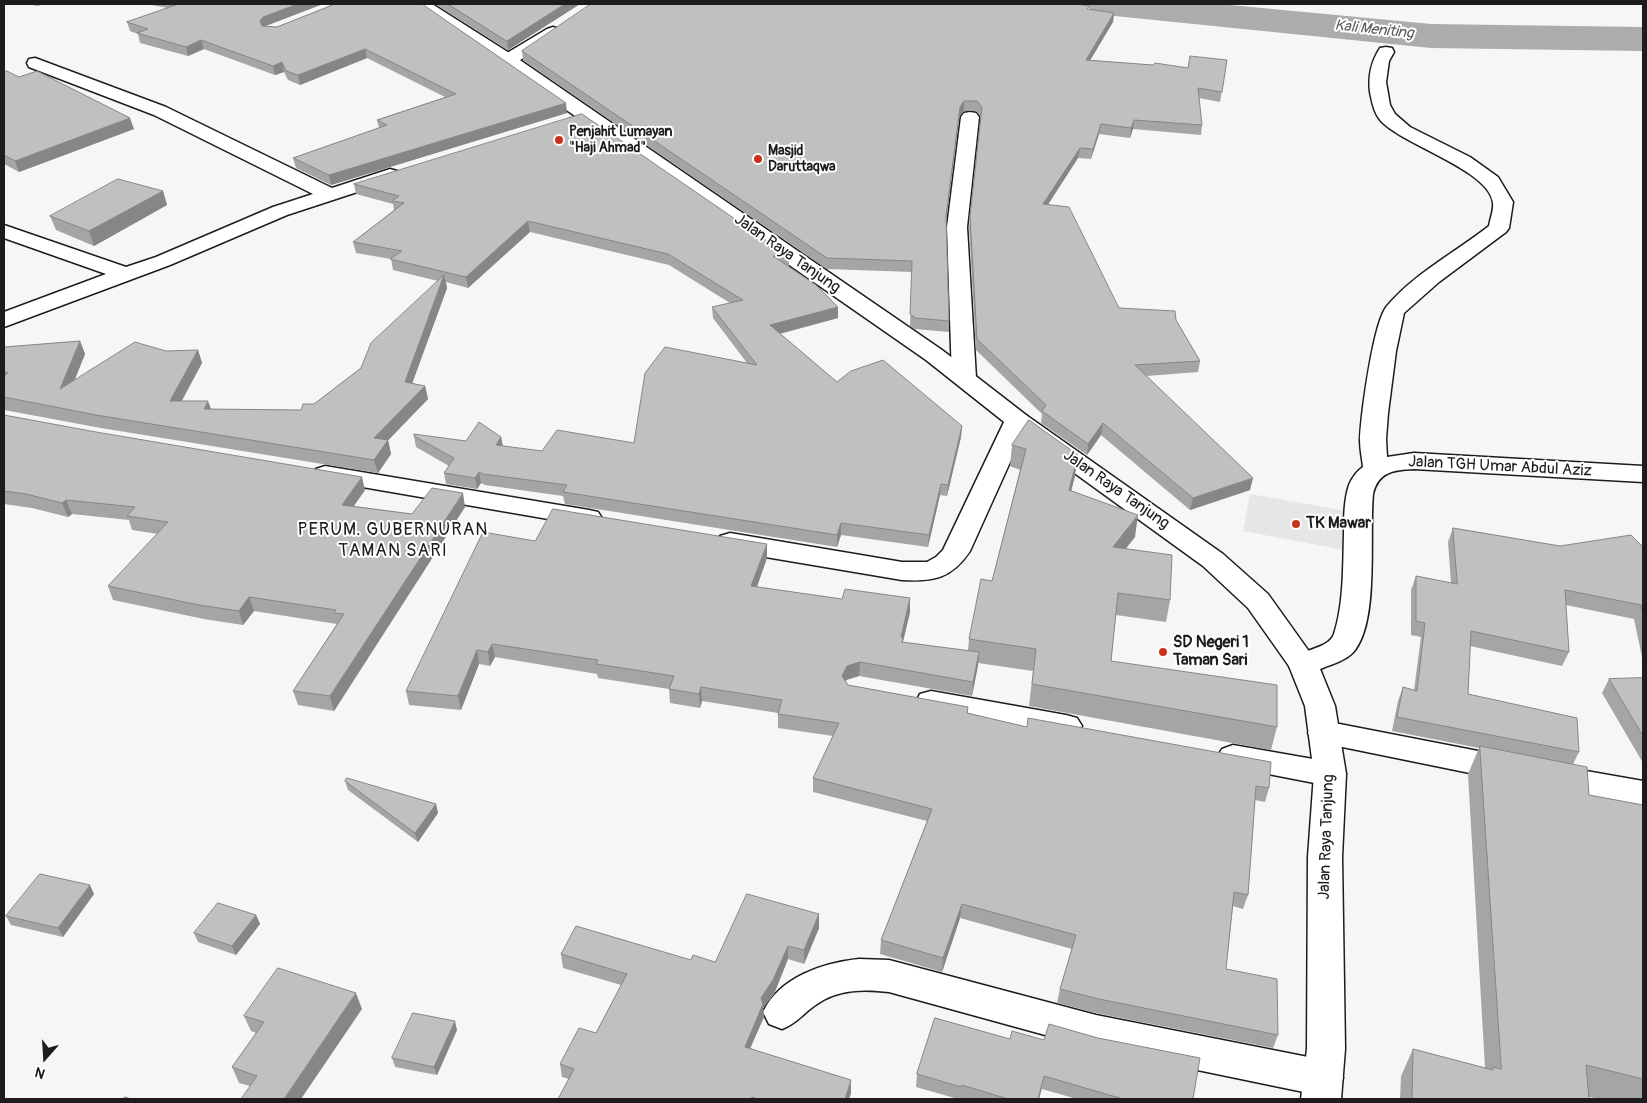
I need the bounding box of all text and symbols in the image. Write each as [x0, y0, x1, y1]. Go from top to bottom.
water label: Kali Meniting [1334, 17, 1414, 43]
place label: Penjahit Lumayan "Haji Ahmad" [569, 124, 672, 156]
marker: Penjahit Lumayan "Haji Ahmad" [553, 134, 565, 146]
place label: Masjid Daruttaqwa [768, 143, 836, 176]
marker: Masjid Daruttaqwa [752, 153, 764, 165]
street label: Jalan Raya Tanjung [730, 210, 844, 298]
street label: Jalan Raya Tanjung [1059, 446, 1173, 534]
street label: Jalan TGH Umar Abdul Aziz [1408, 453, 1592, 481]
place label: TK Mawar [1306, 514, 1371, 534]
marker: TK Mawar [1290, 518, 1302, 530]
district label: PERUM. GUBERNURAN TAMAN SARI [295, 519, 491, 562]
place label: SD Negeri 1 Taman Sari [1173, 633, 1249, 671]
marker: SD Negeri 1 Taman Sari [1157, 646, 1169, 658]
street label: Jalan Raya Tanjung [1315, 774, 1339, 900]
north arrow [20, 1033, 70, 1083]
text: N [33, 1063, 47, 1082]

